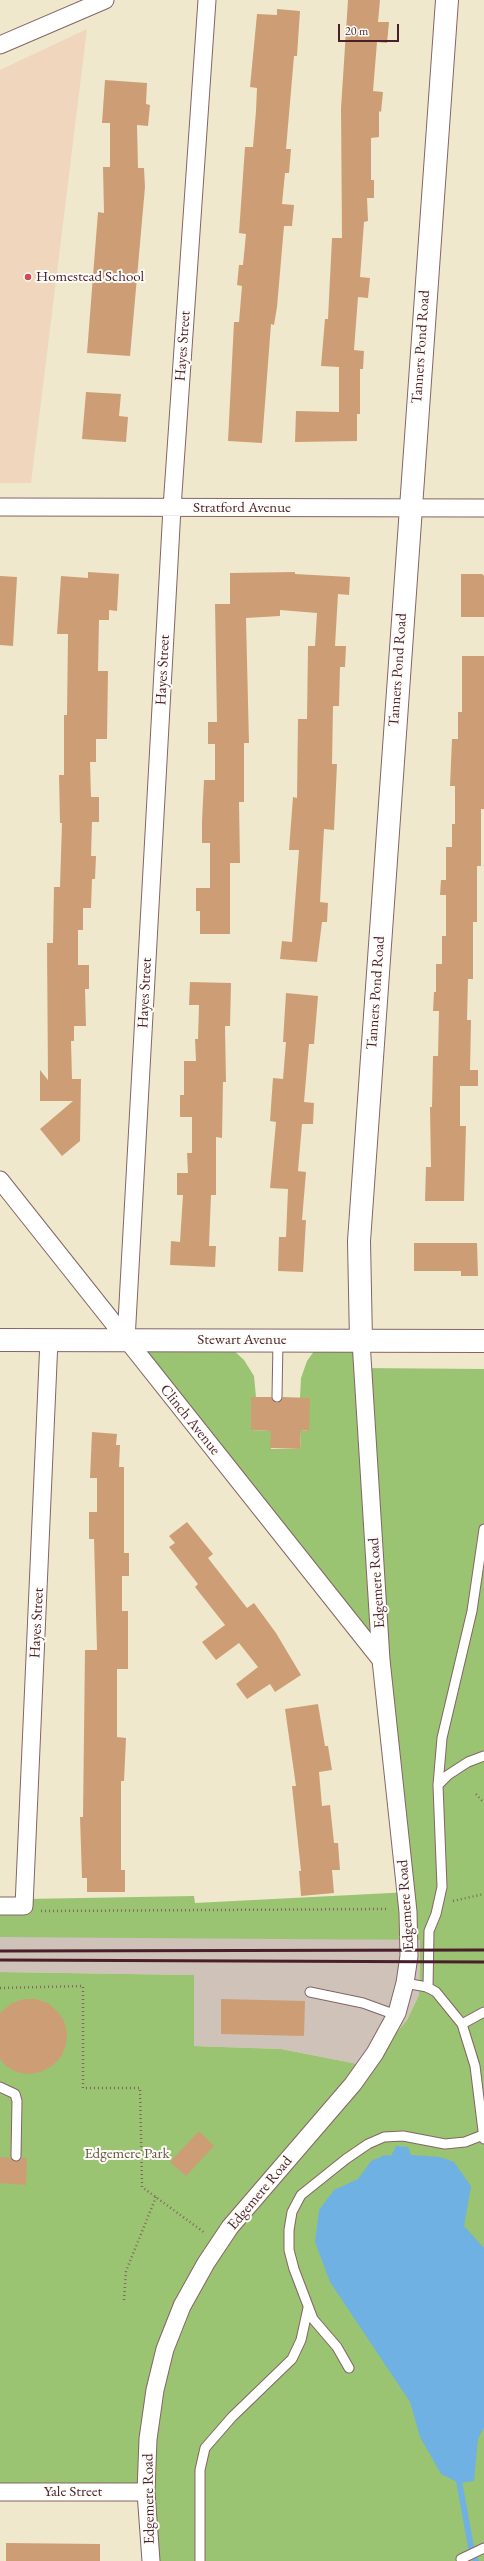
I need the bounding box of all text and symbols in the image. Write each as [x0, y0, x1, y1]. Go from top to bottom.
scale bar [340, 16, 401, 42]
text: 20 m [345, 23, 368, 39]
place label: Homestead School [36, 268, 144, 286]
marker: Homestead School [23, 272, 33, 282]
street label: Tanners Pond Road [408, 290, 434, 404]
street label: Hayes Street [172, 310, 194, 382]
street label: Stratford Avenue [193, 499, 291, 517]
street label: Tanners Pond Road [385, 613, 411, 727]
street label: Hayes Street [152, 634, 174, 706]
street label: Tanners Pond Road [363, 936, 389, 1050]
street label: Hayes Street [134, 957, 156, 1029]
street label: Stewart Avenue [197, 1331, 287, 1349]
street label: Clinch Avenue [156, 1381, 224, 1459]
street label: Edgemere Road [365, 1537, 389, 1629]
street label: Hayes Street [26, 1587, 48, 1659]
street label: Edgemere Road [394, 1859, 418, 1951]
park label: Edgemere Park [85, 2145, 169, 2163]
street label: Edgemere Road [224, 2152, 296, 2234]
street label: Edgemere Road [139, 2453, 159, 2545]
street label: Yale Street [44, 2483, 102, 2501]

